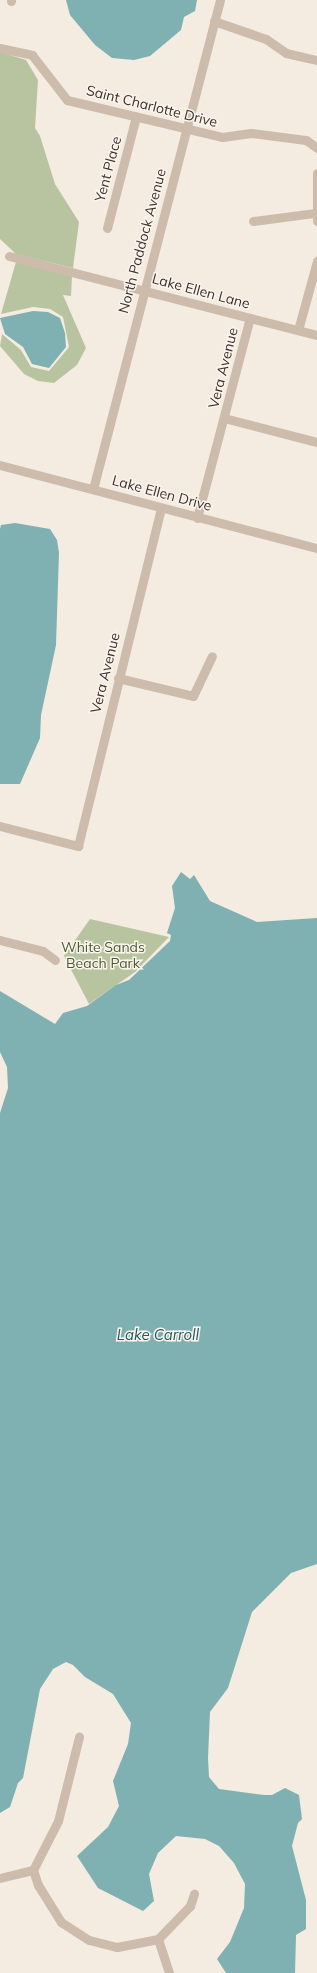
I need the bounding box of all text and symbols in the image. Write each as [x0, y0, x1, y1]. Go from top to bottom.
street label: Saint Charlotte Drive [85, 82, 219, 130]
street label: Yent Place [91, 134, 125, 204]
street label: North Paddock Avenue [115, 167, 169, 315]
street label: Lake Ellen Lane [150, 270, 252, 312]
street label: Vera Avenue [205, 326, 241, 410]
street label: Lake Ellen Drive [110, 472, 214, 514]
street label: Vera Avenue [87, 631, 123, 715]
park label: White Sands Beach Park [61, 939, 145, 972]
water label: Lake Carroll [117, 1326, 199, 1344]

